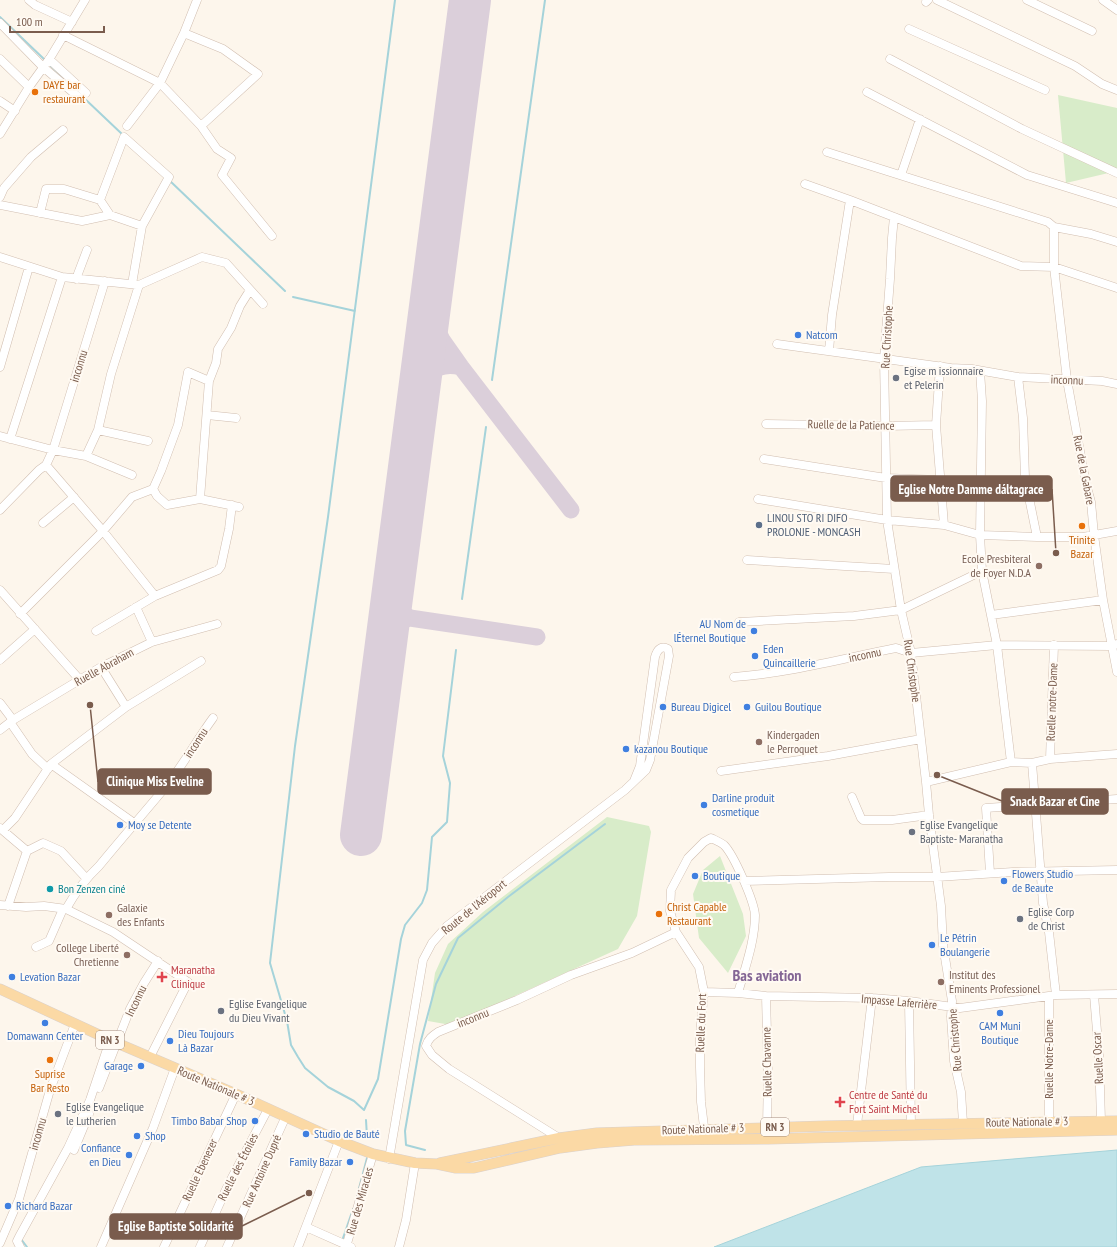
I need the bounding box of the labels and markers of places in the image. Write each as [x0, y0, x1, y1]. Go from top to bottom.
place label: DAYE bar restaurant [43, 77, 86, 106]
marker: DAYE bar restaurant [30, 87, 40, 97]
place label: Natcom [806, 327, 838, 342]
marker: Natcom [793, 330, 803, 340]
place label: Egise m issionnaire et Pelerin [904, 363, 984, 392]
marker: Egise m issionnaire et Pelerin [891, 373, 901, 383]
callout: Eglise Notre Damme dáltagrace [891, 476, 1052, 501]
place label: LINOU STO RI DIFO PROLONJE - MONCASH [767, 510, 861, 539]
marker: LINOU STO RI DIFO PROLONJE - MONCASH [754, 520, 764, 530]
marker: Trinite Bazar [1077, 521, 1087, 531]
place label: Trinite Bazar [1069, 532, 1095, 561]
place label: Ecole Presbiteral de Foyer N.D.A [962, 551, 1031, 580]
marker: Ecole Presbiteral de Foyer N.D.A [1034, 561, 1044, 571]
place label: AU Nom de lÉternel Boutique [674, 616, 746, 645]
marker: AU Nom de lÉternel Boutique [749, 626, 759, 636]
place label: Eden Quincaillerie [763, 641, 816, 670]
marker: Eden Quincaillerie [750, 651, 760, 661]
place label: Bureau Digicel [671, 699, 731, 714]
place label: Guilou Boutique [755, 699, 822, 714]
marker: Bureau Digicel [658, 702, 668, 712]
marker: Guilou Boutique [742, 702, 752, 712]
place label: Kindergaden le Perroquet [767, 727, 820, 756]
marker: Kindergaden le Perroquet [754, 737, 764, 747]
place label: kazanou Boutique [634, 741, 708, 756]
marker: kazanou Boutique [621, 744, 631, 754]
callout: Clinique Miss Eveline [98, 769, 211, 794]
callout: Snack Bazar et Cine [1002, 789, 1108, 814]
place label: Darline produit cosmetique [712, 790, 775, 819]
marker: Darline produit cosmetique [699, 800, 709, 810]
place label: Moy se Detente [128, 817, 192, 832]
place label: Eglise Evangelique Baptiste- Maranatha [920, 817, 1003, 846]
marker: Moy se Detente [115, 820, 125, 830]
marker: Eglise Evangelique Baptiste- Maranatha [907, 827, 917, 837]
place label: Flowers Studio de Beaute [1012, 866, 1073, 895]
place label: Boutique [703, 868, 740, 883]
marker: Boutique [690, 871, 700, 881]
marker: Flowers Studio de Beaute [999, 876, 1009, 886]
place label: Bon Zenzen ciné [58, 881, 126, 896]
marker: Bon Zenzen ciné [45, 884, 55, 894]
place label: Christ Capable Restaurant [667, 899, 727, 928]
place label: Galaxie des Enfants [117, 900, 165, 929]
place label: Eglise Corp de Christ [1028, 904, 1074, 933]
marker: Christ Capable Restaurant [654, 909, 664, 919]
marker: Galaxie des Enfants [104, 910, 114, 920]
marker: Eglise Corp de Christ [1015, 914, 1025, 924]
place label: Le Pétrin Boulangerie [940, 930, 990, 959]
place label: College Liberté Chretienne [56, 940, 119, 969]
marker: Le Pétrin Boulangerie [927, 940, 937, 950]
marker: College Liberté Chretienne [122, 950, 132, 960]
place label: Maranatha Clinique [171, 962, 215, 991]
place label: Institut des Eminents Professionel [949, 967, 1040, 996]
place label: Levation Bazar [20, 969, 81, 984]
marker: Maranatha Clinique [156, 971, 168, 983]
marker: Levation Bazar [7, 972, 17, 982]
marker: Institut des Eminents Professionel [936, 977, 946, 987]
place label: Eglise Evangelique du Dieu Vivant [229, 996, 307, 1025]
marker: Eglise Evangelique du Dieu Vivant [216, 1006, 226, 1016]
marker: CAM Muni Boutique [995, 1008, 1005, 1018]
marker: Domawann Center [40, 1018, 50, 1028]
place label: CAM Muni Boutique [979, 1018, 1021, 1047]
place label: Dieu Toujours Là Bazar [178, 1026, 234, 1055]
place label: Domawann Center [7, 1028, 84, 1043]
marker: Dieu Toujours Là Bazar [165, 1036, 175, 1046]
marker: Suprise Bar Resto [45, 1055, 55, 1065]
place label: Garage [104, 1058, 133, 1073]
marker: Garage [136, 1061, 146, 1071]
place label: Suprise Bar Resto [31, 1066, 69, 1095]
place label: Centre de Santé du Fort Saint Michel [849, 1087, 927, 1116]
marker: Centre de Santé du Fort Saint Michel [834, 1096, 846, 1108]
place label: Eglise Evangelique le Lutherien [66, 1099, 144, 1128]
marker: Eglise Evangelique le Lutherien [53, 1109, 63, 1119]
place label: Timbo Babar Shop [171, 1113, 247, 1128]
marker: Timbo Babar Shop [250, 1116, 260, 1126]
place label: Studio de Bauté [314, 1126, 380, 1141]
place label: Shop [145, 1128, 166, 1143]
marker: Studio de Bauté [301, 1129, 311, 1139]
marker: Shop [132, 1131, 142, 1141]
place label: Confiance en Dieu [81, 1140, 121, 1169]
marker: Confiance en Dieu [124, 1150, 134, 1160]
place label: Family Bazar [289, 1154, 343, 1169]
marker: Family Bazar [345, 1157, 355, 1167]
place label: Richard Bazar [16, 1198, 73, 1213]
marker: Richard Bazar [3, 1201, 13, 1211]
callout: Eglise Baptiste Solidarité [110, 1214, 242, 1239]

